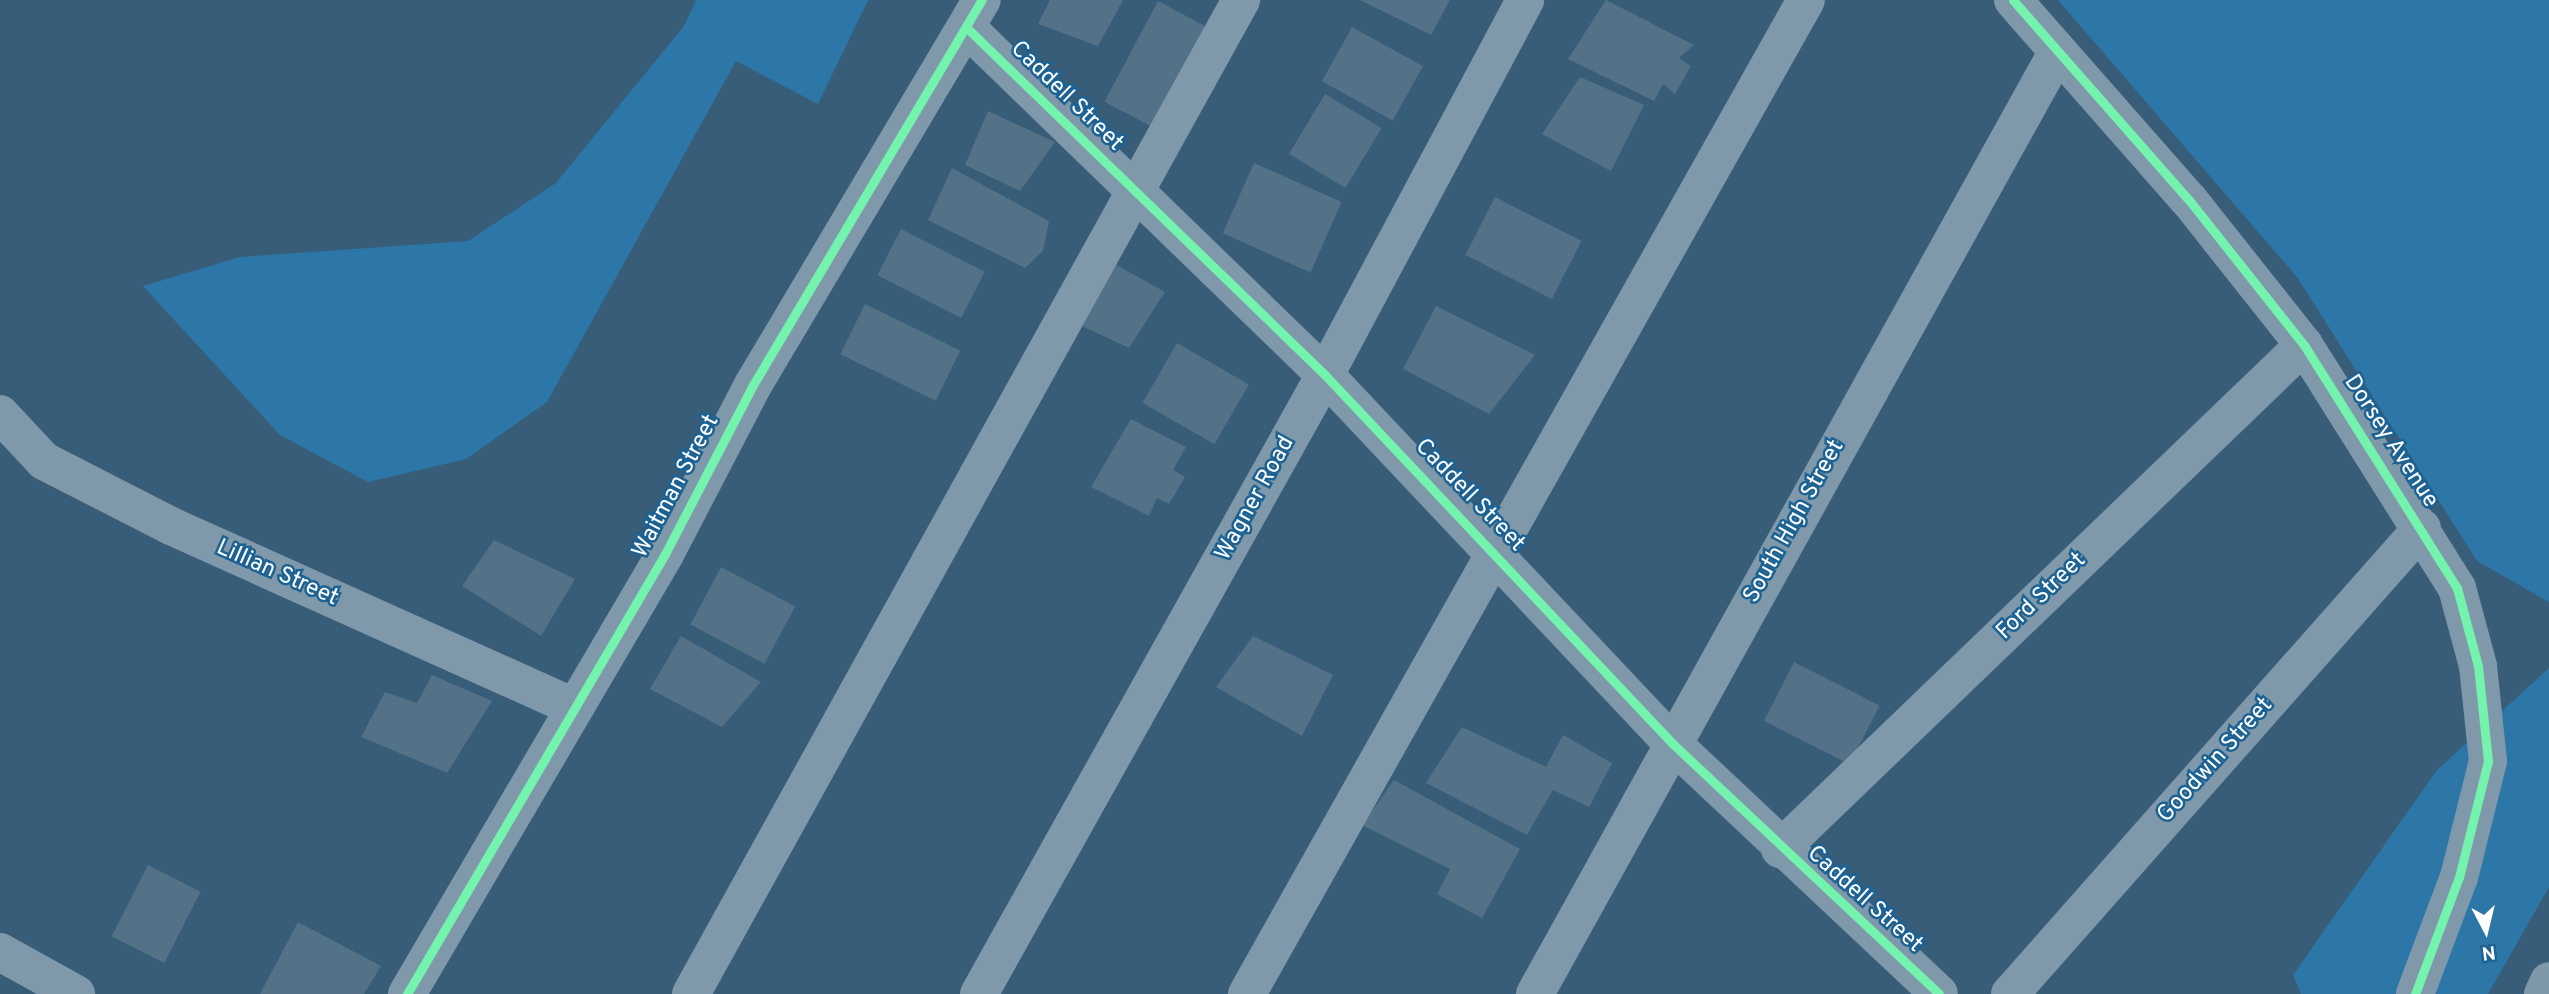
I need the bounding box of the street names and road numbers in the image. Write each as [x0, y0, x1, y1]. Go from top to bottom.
street label: Caddell Street [1004, 36, 1128, 158]
street label: Dorsey Avenue [2337, 370, 2443, 514]
street label: Waitman Street [628, 411, 726, 563]
street label: Wagner Road [1211, 432, 1301, 566]
street label: Caddell Street [1408, 434, 1530, 558]
street label: South High Street [1739, 436, 1851, 608]
street label: Lillian Street [212, 535, 342, 613]
street label: Ford Street [1991, 548, 2093, 646]
street label: Goodwin Street [2153, 693, 2279, 829]
street label: Caddell Street [1800, 841, 1928, 959]

